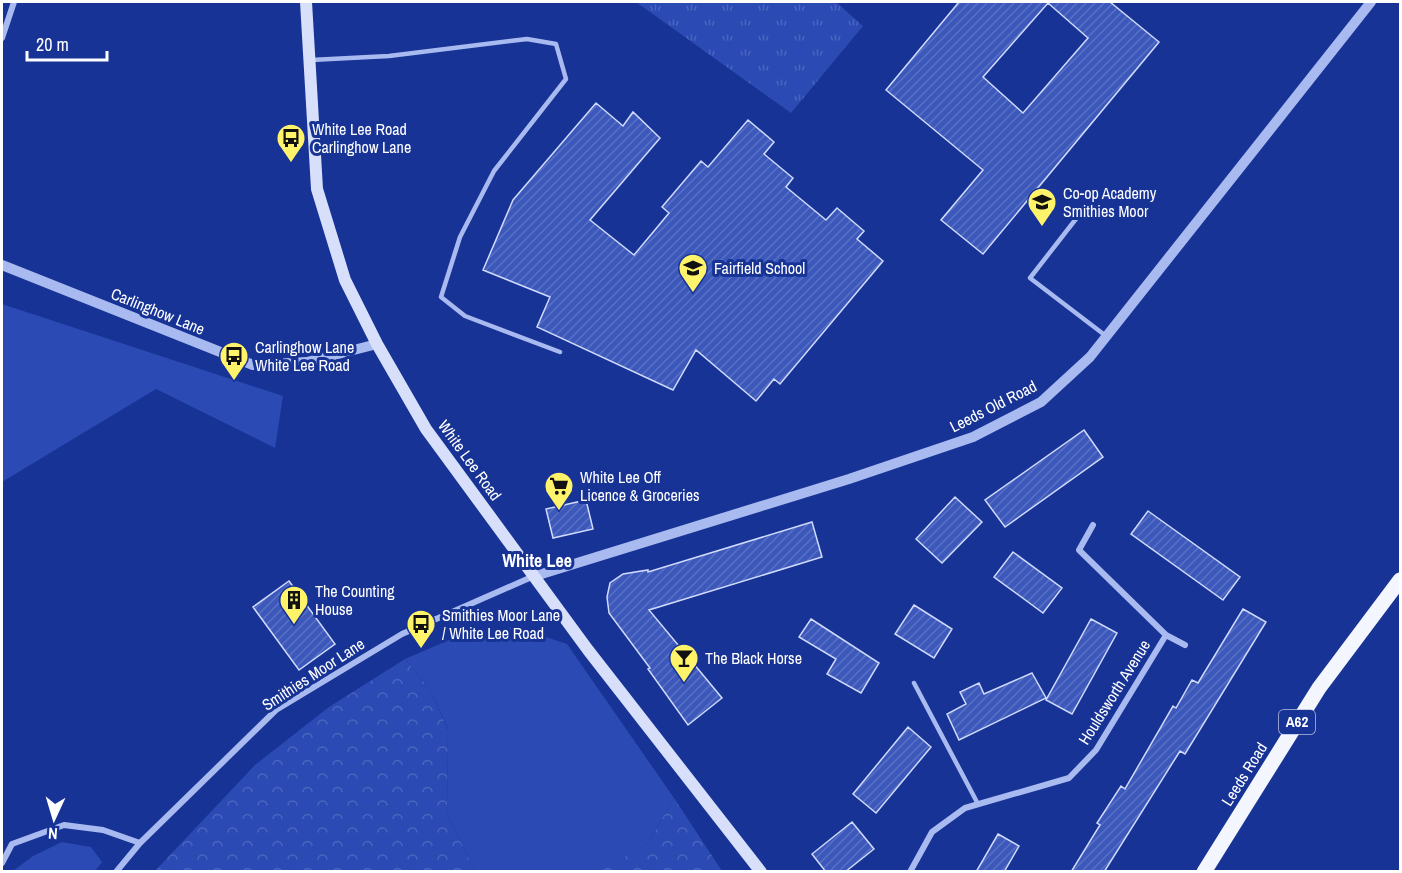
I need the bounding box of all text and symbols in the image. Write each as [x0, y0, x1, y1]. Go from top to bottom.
scale bar [27, 24, 106, 62]
text: 20 m [36, 32, 69, 57]
place label: White Lee Road Carlinghow Lane [312, 118, 411, 158]
bus stop icon: White Lee Road Carlinghow Lane [275, 122, 307, 164]
place label: Co-op Academy Smithies Moor [1063, 182, 1157, 222]
school or university icon: Co-op Academy Smithies Moor [1026, 186, 1058, 228]
school or university icon: Fairfield School [677, 252, 709, 294]
place label: Fairfield School [714, 257, 805, 279]
street label: Carlinghow Lane [108, 282, 208, 340]
place label: Carlinghow Lane White Lee Road [255, 336, 354, 376]
bus stop icon: Carlinghow Lane White Lee Road [218, 340, 250, 382]
street label: Leeds Old Road [946, 375, 1040, 437]
street label: White Lee Road [433, 415, 507, 505]
place label: White Lee Off Licence & Groceries [580, 466, 700, 506]
supermarket icon: White Lee Off Licence & Groceries [543, 470, 575, 512]
district label: White Lee [502, 548, 572, 573]
place label: The Counting House [315, 580, 395, 620]
building icon: The Counting House [278, 584, 310, 626]
place label: Smithies Moor Lane / White Lee Road [442, 604, 560, 644]
bus stop icon: Smithies Moor Lane / White Lee Road [405, 608, 437, 650]
street label: Smithies Moor Lane [257, 633, 369, 715]
street label: Houldsworth Avenue [1073, 635, 1155, 749]
bar icon: The Black Horse [668, 642, 700, 684]
place label: The Black Horse [705, 647, 802, 669]
road number: A62 [1279, 710, 1315, 734]
street label: Leeds Road [1216, 738, 1272, 810]
north arrow [24, 789, 84, 849]
text: N [47, 823, 58, 845]

